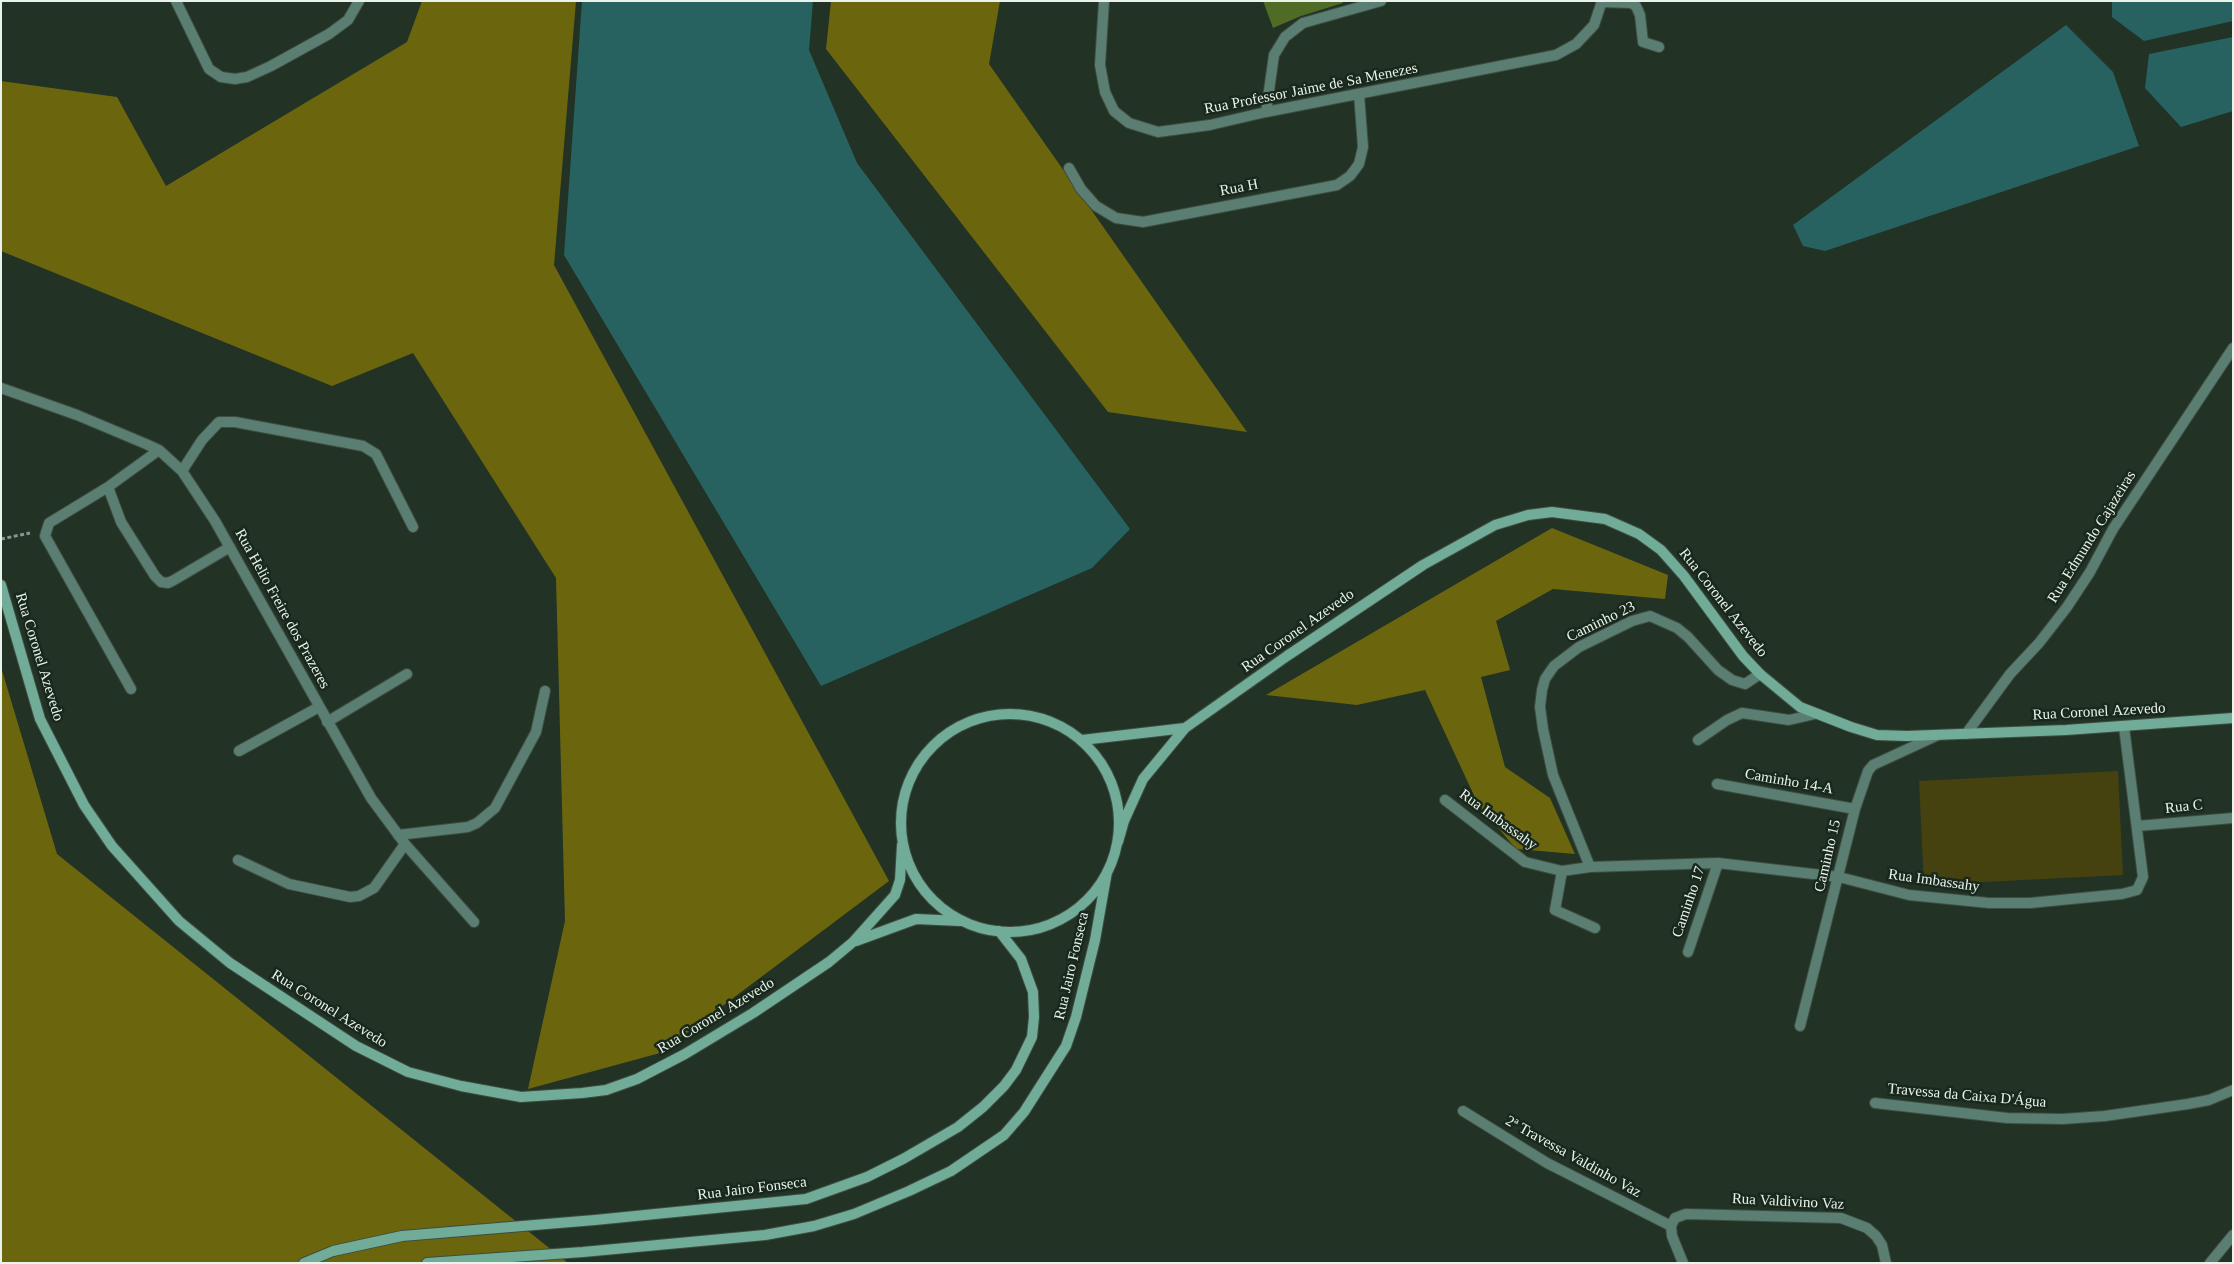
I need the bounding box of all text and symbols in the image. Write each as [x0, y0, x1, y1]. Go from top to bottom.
street label: Rua Professor Jaime de Sa Menezes [1203, 59, 1419, 119]
street label: Rua H [1218, 175, 1260, 201]
street label: Rua Edmundo Cajazeiras [2044, 468, 2140, 606]
street label: Rua Helio Freire dos Prazeres [231, 526, 333, 692]
street label: Rua Coronel Azevedo [1675, 545, 1771, 661]
street label: Rua Coronel Azevedo [1238, 585, 1358, 677]
street label: Rua Coronel Azevedo [11, 591, 67, 723]
street label: Caminho 23 [1564, 598, 1638, 646]
street label: Rua Coronel Azevedo [2032, 700, 2166, 724]
street label: Caminho 14-A [1743, 765, 1835, 799]
street label: Rua Imbassahy [1455, 786, 1541, 854]
street label: Rua C [2164, 796, 2204, 818]
street label: Caminho 15 [1811, 818, 1845, 894]
street label: Caminho 17 [1668, 864, 1710, 940]
street label: Rua Imbassahy [1887, 866, 1981, 896]
street label: Rua Jairo Fonseca [1051, 910, 1093, 1022]
street label: Rua Coronel Azevedo [268, 966, 390, 1052]
street label: Rua Coronel Azevedo [654, 974, 778, 1058]
street label: Travessa da Caixa D'Água [1887, 1080, 2047, 1112]
street label: 2ª Travessa Valdinho Vaz [1502, 1112, 1644, 1202]
street label: Rua Jairo Fonseca [696, 1173, 808, 1205]
street label: Rua Valdivino Vaz [1731, 1190, 1845, 1214]

